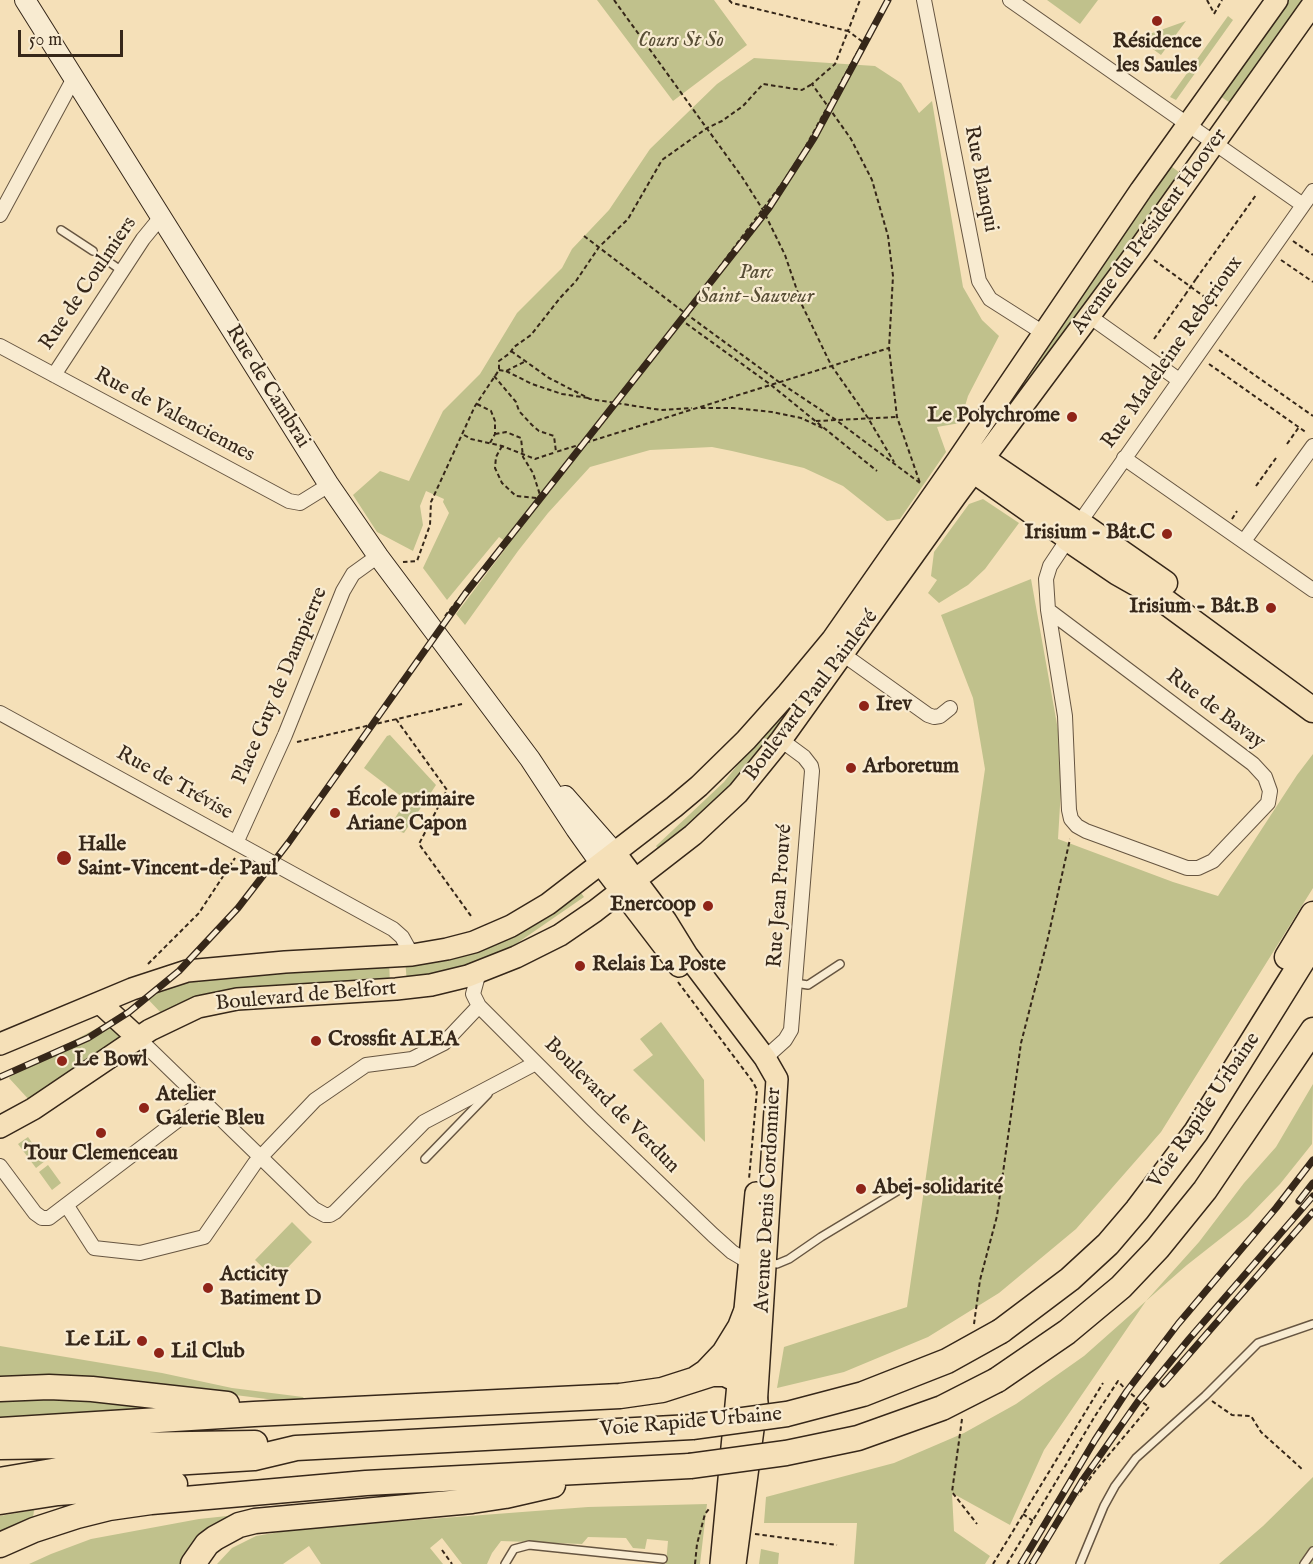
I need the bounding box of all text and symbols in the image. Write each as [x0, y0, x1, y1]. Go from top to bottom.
marker: Résidence les Saules [1150, 14, 1164, 28]
scale bar [21, 18, 126, 56]
text: 50 m [29, 29, 62, 52]
park label: Cours St So [638, 29, 724, 55]
place label: Résidence les Saules [1112, 30, 1202, 80]
street label: Rue Blanqui [957, 124, 1003, 234]
street label: Avenue du Président Hoover [1067, 124, 1233, 340]
street label: Rue de Coulmiers [35, 212, 143, 356]
street label: Rue Madeleine Reberioux [1097, 252, 1249, 454]
park label: Parc Saint-Sauveur [698, 261, 814, 311]
street label: Rue de Cambrai [219, 321, 315, 453]
street label: Rue de Valenciennes [90, 363, 258, 469]
place label: Le Polychrome [927, 404, 1060, 430]
marker: Le Polychrome [1065, 410, 1079, 424]
place label: Irisium - Bât.C [1024, 521, 1155, 547]
marker: Irisium - Bât.C [1160, 527, 1174, 541]
street label: Place Guy de Dampierre [228, 584, 334, 788]
place label: Irisium - Bât.B [1129, 595, 1259, 621]
marker: Irisium - Bât.B [1264, 601, 1278, 615]
street label: Boulevard Paul Painlevé [740, 606, 884, 786]
street label: Rue de Bavay [1160, 665, 1270, 755]
place label: Irev [876, 693, 912, 719]
marker: Irev [857, 699, 871, 713]
street label: Rue de Trévise [111, 742, 237, 826]
place label: Arboretum [863, 755, 959, 781]
marker: Arboretum [844, 761, 858, 775]
place label: École primaire Ariane Capon [347, 788, 475, 838]
marker: École primaire Ariane Capon [328, 806, 342, 820]
street label: Rue Jean Prouvé [763, 823, 799, 969]
place label: Halle Saint-Vincent-de-Paul [78, 833, 277, 883]
marker: Halle Saint-Vincent-de-Paul [55, 849, 73, 867]
place label: Enercoop [610, 893, 696, 919]
marker: Enercoop [701, 899, 715, 913]
place label: Relais La Poste [592, 953, 726, 979]
marker: Relais La Poste [573, 959, 587, 973]
street label: Boulevard de Belfort [214, 977, 398, 1017]
place label: Crossfit ALEA [328, 1028, 459, 1054]
street label: Voie Rapide Urbaine [1144, 1028, 1266, 1194]
street label: Boulevard de Verdun [538, 1033, 684, 1179]
marker: Crossfit ALEA [309, 1034, 323, 1048]
place label: Le Bowl [74, 1048, 148, 1074]
marker: Le Bowl [55, 1054, 69, 1068]
place label: Atelier Galerie Bleu [156, 1083, 265, 1133]
street label: Avenue Denis Cordonnier [751, 1087, 787, 1313]
marker: Atelier Galerie Bleu [137, 1101, 151, 1115]
marker: Tour Clemenceau [94, 1126, 108, 1140]
place label: Tour Clemenceau [24, 1142, 178, 1168]
place label: Abej-solidarité [873, 1176, 1003, 1202]
marker: Abej-solidarité [854, 1182, 868, 1196]
place label: Acticity Batiment D [220, 1263, 321, 1313]
marker: Acticity Batiment D [201, 1281, 215, 1295]
place label: Le LiL [65, 1328, 130, 1354]
marker: Le LiL [135, 1334, 149, 1348]
place label: Lil Club [171, 1340, 245, 1366]
marker: Lil Club [152, 1346, 166, 1360]
street label: Voie Rapide Urbaine [599, 1402, 783, 1444]

